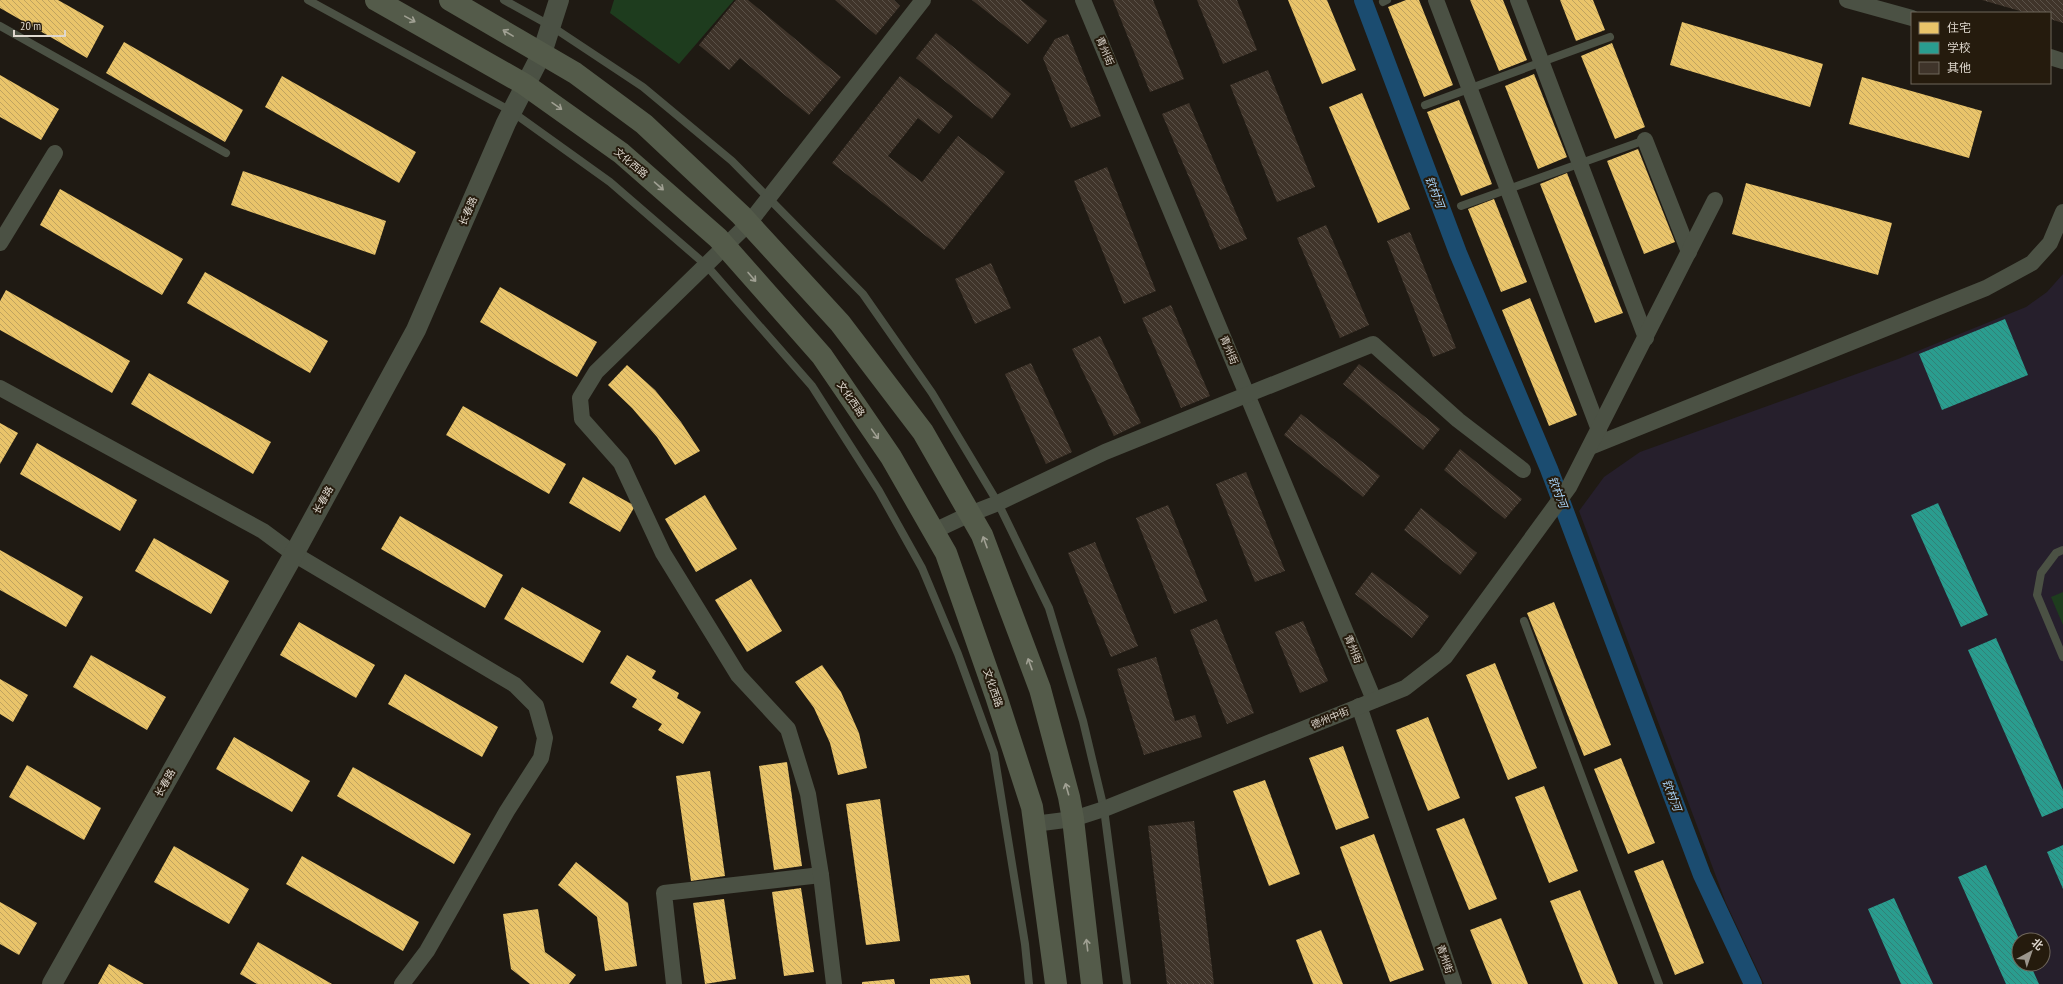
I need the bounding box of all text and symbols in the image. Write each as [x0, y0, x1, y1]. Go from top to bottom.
scale bar [14, 12, 65, 38]
legend [1911, 12, 2051, 84]
one-way arrow [403, 16, 415, 23]
text: 20 m [20, 18, 41, 33]
text: 住宅 [1947, 20, 1971, 35]
one-way arrow [503, 29, 514, 37]
street label: 青州街 [1093, 35, 1117, 67]
text: 学校 [1947, 40, 1971, 55]
text: 其他 [1947, 60, 1971, 75]
one-way arrow [551, 102, 562, 110]
street label: 文化西路 [612, 145, 650, 181]
water label: 钦村河 [1423, 174, 1448, 212]
one-way arrow [654, 182, 664, 191]
street label: 长春路 [456, 195, 480, 227]
one-way arrow [748, 271, 757, 282]
street label: 青州街 [1217, 334, 1241, 366]
street label: 文化西路 [834, 379, 868, 419]
one-way arrow [871, 428, 879, 439]
water label: 钦村河 [1546, 474, 1571, 512]
street label: 长春路 [310, 484, 336, 516]
one-way arrow [980, 537, 988, 549]
street label: 青州街 [1341, 633, 1365, 665]
one-way arrow [1026, 659, 1034, 671]
street label: 文化西路 [980, 667, 1006, 709]
street label: 德州中街 [1309, 704, 1351, 732]
street label: 长春路 [152, 767, 178, 799]
water label: 钦村河 [1660, 777, 1685, 815]
one-way arrow [1063, 782, 1070, 795]
north arrow [2011, 932, 2051, 972]
text: 北 [2029, 935, 2046, 953]
one-way arrow [1083, 939, 1091, 952]
street label: 青州街 [1434, 943, 1456, 975]

